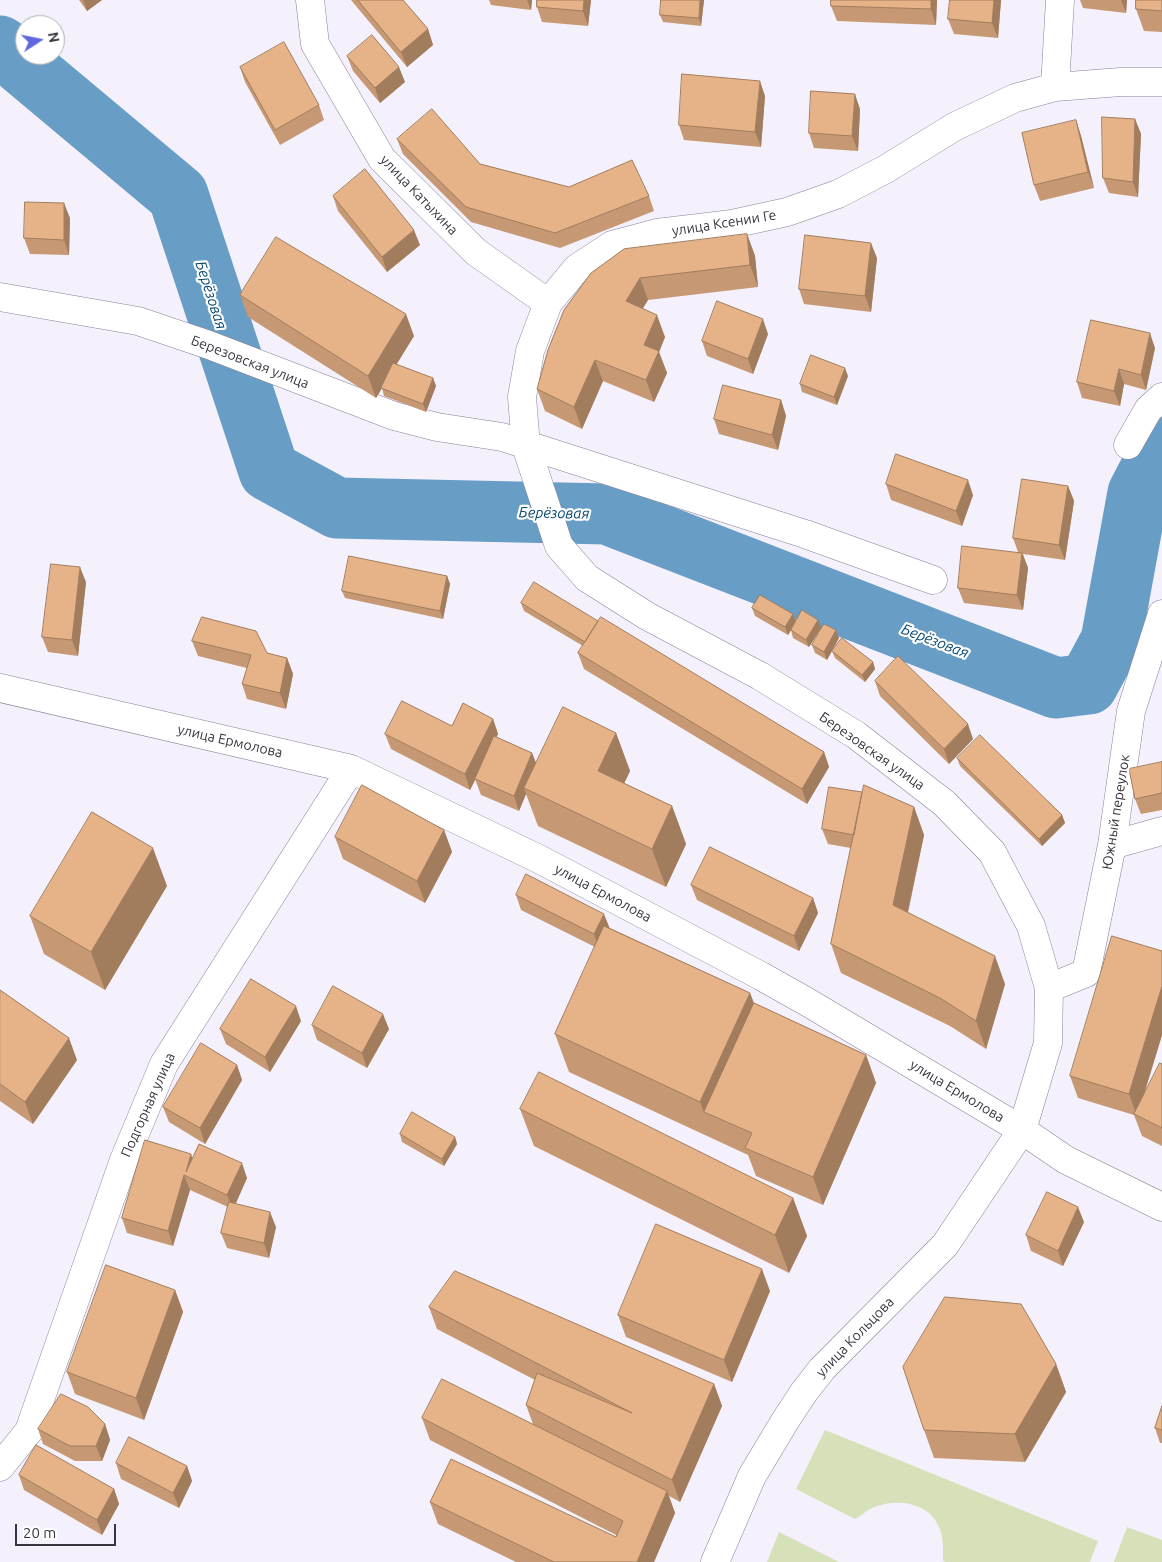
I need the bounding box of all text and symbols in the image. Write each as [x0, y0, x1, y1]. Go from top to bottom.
north arrow [15, 15, 65, 65]
text: N [45, 31, 63, 44]
street label: улица Катыхина [377, 152, 461, 238]
street label: улица Ксении Ге [671, 206, 777, 240]
water label: Берёзовая [192, 259, 230, 331]
street label: Березовская улица [189, 332, 311, 392]
water label: Берёзовая [519, 503, 589, 523]
water label: Берёзовая [899, 620, 971, 662]
street label: Березовская улица [816, 708, 928, 794]
street label: улица Ермолова [176, 721, 284, 761]
street label: Южный переулок [1099, 753, 1133, 871]
street label: улица Ермолова [552, 860, 654, 926]
street label: Подгорная улица [117, 1050, 179, 1160]
street label: улица Ермолова [907, 1056, 1007, 1126]
street label: улица Кольцова [813, 1293, 897, 1381]
scale bar [18, 1514, 119, 1546]
text: 20 m [23, 1524, 56, 1541]

